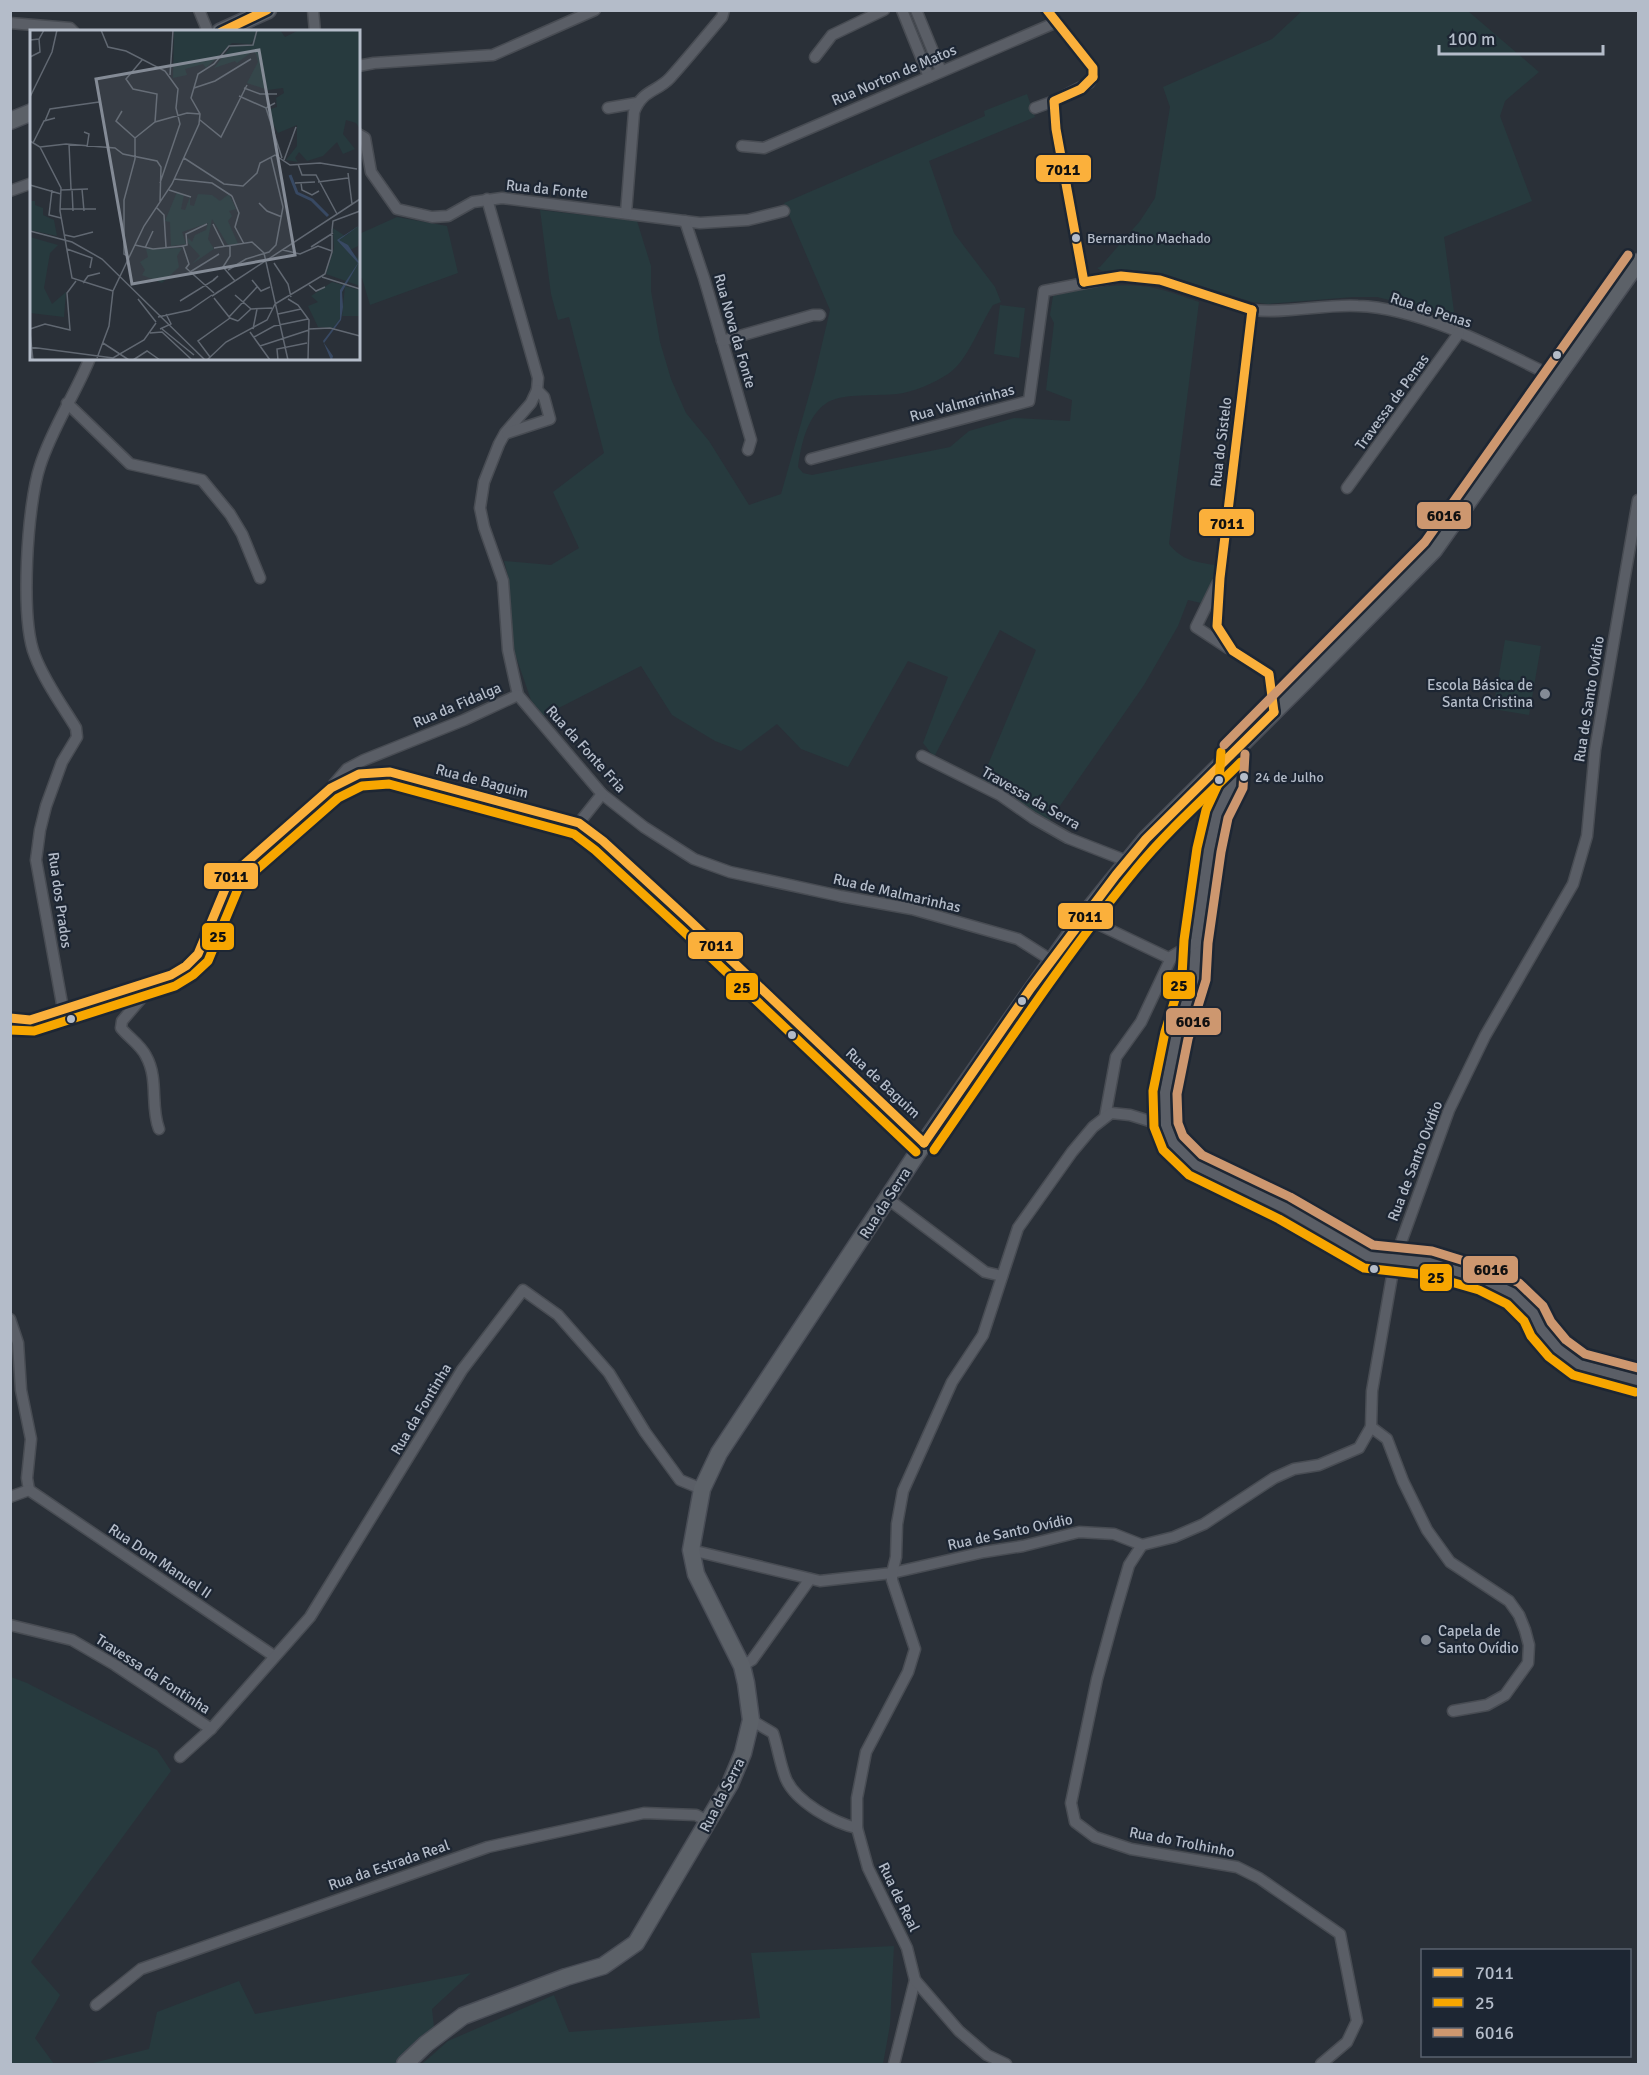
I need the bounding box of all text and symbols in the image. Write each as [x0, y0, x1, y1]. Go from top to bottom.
scale bar [1439, 18, 1602, 56]
text: 100 m [1448, 28, 1495, 50]
inset map [30, 30, 360, 360]
street label: Rua Norton de Matos [829, 40, 959, 109]
line badge: 7011 [1035, 154, 1092, 183]
text: 7011 [1046, 160, 1081, 180]
street label: Rua da Fonte [505, 176, 589, 202]
place label: Bernardino Machado [1087, 230, 1211, 247]
marker: Bernardino Machado [1070, 232, 1082, 244]
street label: Rua Nova da Fonte [710, 272, 760, 390]
street label: Rua de Penas [1388, 288, 1474, 332]
unlabelled marker [1551, 349, 1563, 361]
street label: Travessa de Penas [1351, 350, 1433, 454]
street label: Rua Valmarinhas [908, 380, 1017, 426]
street label: Rua do Sistelo [1207, 396, 1235, 488]
line badge: 6016 [1416, 501, 1472, 530]
text: 6016 [1427, 506, 1462, 526]
line badge: 7011 [1198, 508, 1255, 537]
text: 7011 [1210, 514, 1245, 534]
street label: Rua de Santo Ovídio [1570, 634, 1608, 763]
place label: Escola Básica de Santa Cristina [1427, 676, 1533, 711]
street label: Rua da Fidalga [410, 678, 504, 732]
marker: Escola Básica de Santa Cristina [1538, 687, 1552, 701]
street label: Rua da Fonte Fria [542, 702, 630, 796]
street label: Rua de Baguim [434, 760, 530, 802]
street label: Travessa da Serra [979, 762, 1083, 834]
place label: 24 de Julho [1255, 769, 1324, 786]
marker: 24 de Julho [1238, 771, 1250, 783]
unlabelled marker [1213, 774, 1225, 786]
street label: Rua dos Prados [44, 851, 76, 950]
line badge: 7011 [203, 862, 259, 890]
text: 7011 [214, 867, 249, 887]
street label: Rua de Malmarinhas [831, 870, 963, 917]
line badge: 7011 [1057, 902, 1114, 930]
text: 7011 [1068, 907, 1103, 927]
line badge: 25 [201, 922, 235, 951]
text: 25 [209, 927, 227, 947]
line badge: 7011 [687, 931, 744, 960]
text: 7011 [699, 936, 734, 956]
line badge: 25 [1162, 971, 1196, 1000]
line badge: 25 [725, 972, 759, 1001]
text: 25 [1170, 976, 1188, 996]
text: 25 [733, 978, 751, 998]
unlabelled marker [1016, 995, 1028, 1007]
line badge: 6016 [1165, 1007, 1222, 1036]
text: 6016 [1176, 1012, 1211, 1032]
unlabelled marker [65, 1013, 77, 1025]
unlabelled marker [786, 1029, 798, 1041]
street label: Rua de Baguim [842, 1044, 924, 1122]
street label: Rua de Santo Ovídio [1384, 1098, 1446, 1224]
street label: Rua da Serra [855, 1164, 915, 1242]
line badge: 6016 [1462, 1255, 1519, 1284]
text: 6016 [1474, 1260, 1509, 1280]
unlabelled marker [1368, 1263, 1380, 1275]
line badge: 25 [1419, 1263, 1453, 1292]
text: 25 [1427, 1268, 1445, 1288]
street label: Rua da Fontinha [387, 1360, 455, 1458]
street label: Rua de Santo Ovídio [946, 1510, 1074, 1554]
street label: Rua Dom Manuel II [105, 1520, 215, 1602]
place label: Capela de Santo Ovídio [1438, 1622, 1519, 1657]
street label: Travessa da Fontinha [92, 1630, 214, 1718]
marker: Capela de Santo Ovídio [1419, 1633, 1433, 1647]
street label: Rua da Serra [696, 1755, 748, 1835]
street label: Rua do Trolhinho [1128, 1823, 1237, 1861]
street label: Rua da Estrada Real [326, 1836, 452, 1894]
street label: Rua de Real [874, 1859, 924, 1935]
legend [1421, 1949, 1631, 2057]
text: 7011 [1475, 1962, 1514, 1984]
text: 25 [1475, 1992, 1494, 2014]
text: 6016 [1475, 2022, 1514, 2044]

